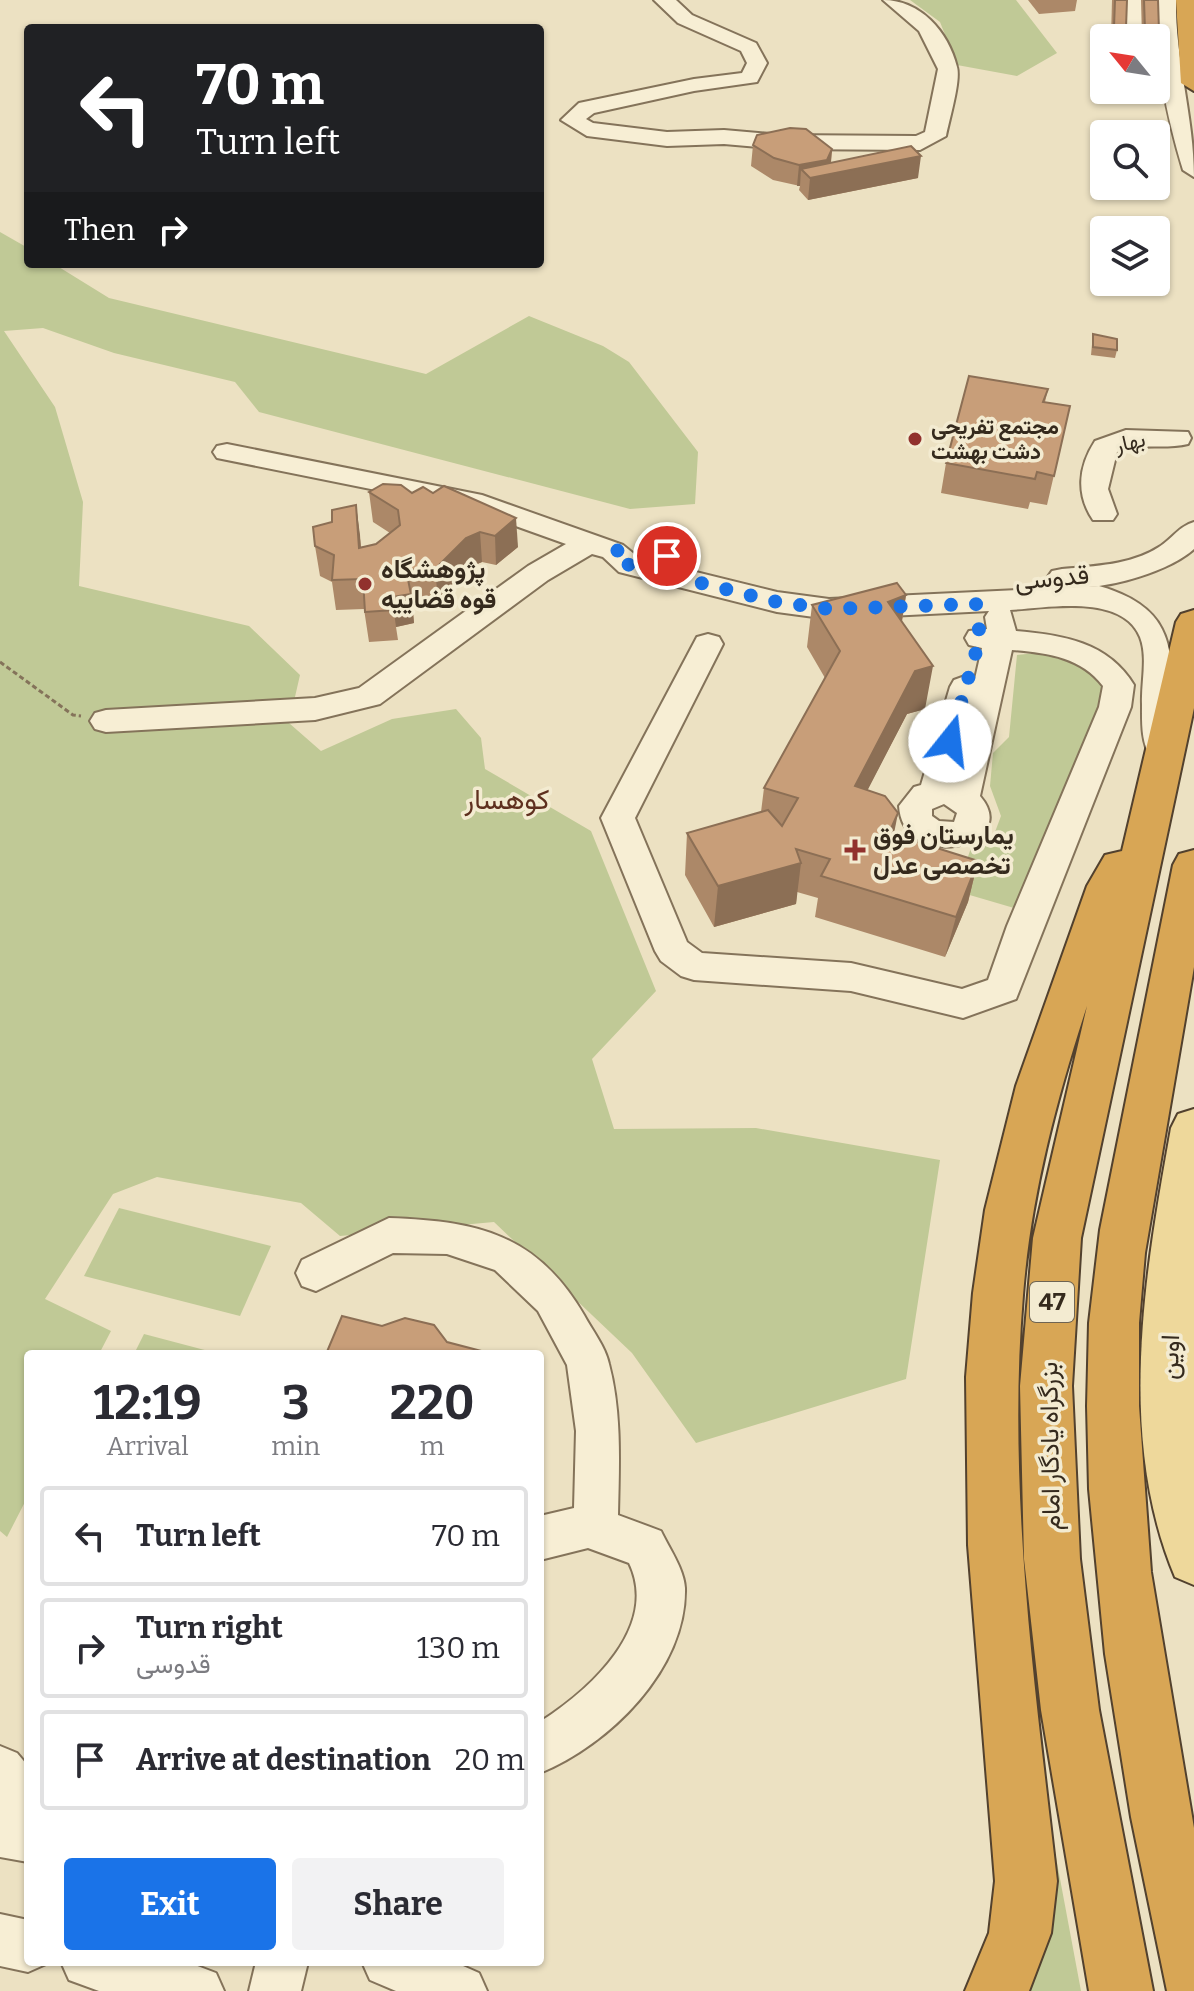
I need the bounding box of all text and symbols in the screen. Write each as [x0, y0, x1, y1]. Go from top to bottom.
north arrow [1090, 24, 1170, 104]
map controls [1090, 24, 1170, 296]
text: 70 m [196, 52, 324, 119]
icon: left [64, 56, 168, 160]
text: Turn left [196, 120, 340, 164]
button: search [1090, 120, 1170, 200]
icon: right [151, 208, 195, 252]
text: Then [64, 212, 135, 248]
button: layers [1090, 216, 1170, 296]
place label: مجتمع تفریحی دشت بهشت [931, 413, 1059, 465]
street label: بهار [1111, 425, 1148, 459]
marker: مجتمع تفریحی دشت بهشت [906, 430, 924, 448]
pin [633, 522, 701, 590]
icon: arrive [645, 534, 689, 578]
place label: پژوهشگاه قوه قضاییه [381, 554, 496, 615]
street label: قدوسی [1013, 559, 1091, 597]
marker: پژوهشگاه قوه قضاییه [356, 575, 374, 593]
position arrow [908, 699, 992, 783]
district label: کوهسار [464, 783, 549, 817]
place label: یمارستان فوق تخصصی عدل [873, 820, 1014, 881]
marker: یمارستان فوق تخصصی عدل [844, 839, 866, 861]
road number: 47 [1030, 1282, 1074, 1322]
street label: اوین [1154, 1334, 1186, 1380]
street label: بزرگراه یادگار امام [1033, 1361, 1068, 1531]
text: 12:19 [94, 1374, 202, 1432]
text: 3 [282, 1374, 310, 1432]
text: 220 [390, 1374, 474, 1432]
text: Arrival [106, 1431, 189, 1462]
text: min [271, 1431, 320, 1462]
text: m [420, 1431, 445, 1462]
icon: left [68, 1514, 112, 1558]
text: Turn left [136, 1518, 261, 1554]
text: 70 m [432, 1518, 500, 1554]
text: Turn right [136, 1610, 283, 1646]
icon: right [68, 1626, 112, 1670]
text: 130 m [417, 1630, 500, 1666]
text: قدوسی [136, 1649, 211, 1680]
icon: arrive [68, 1738, 112, 1782]
text: Arrive at destination [136, 1742, 431, 1778]
text: 20 m [455, 1742, 525, 1778]
button: Exit [64, 1858, 276, 1950]
button: Share [292, 1858, 504, 1950]

